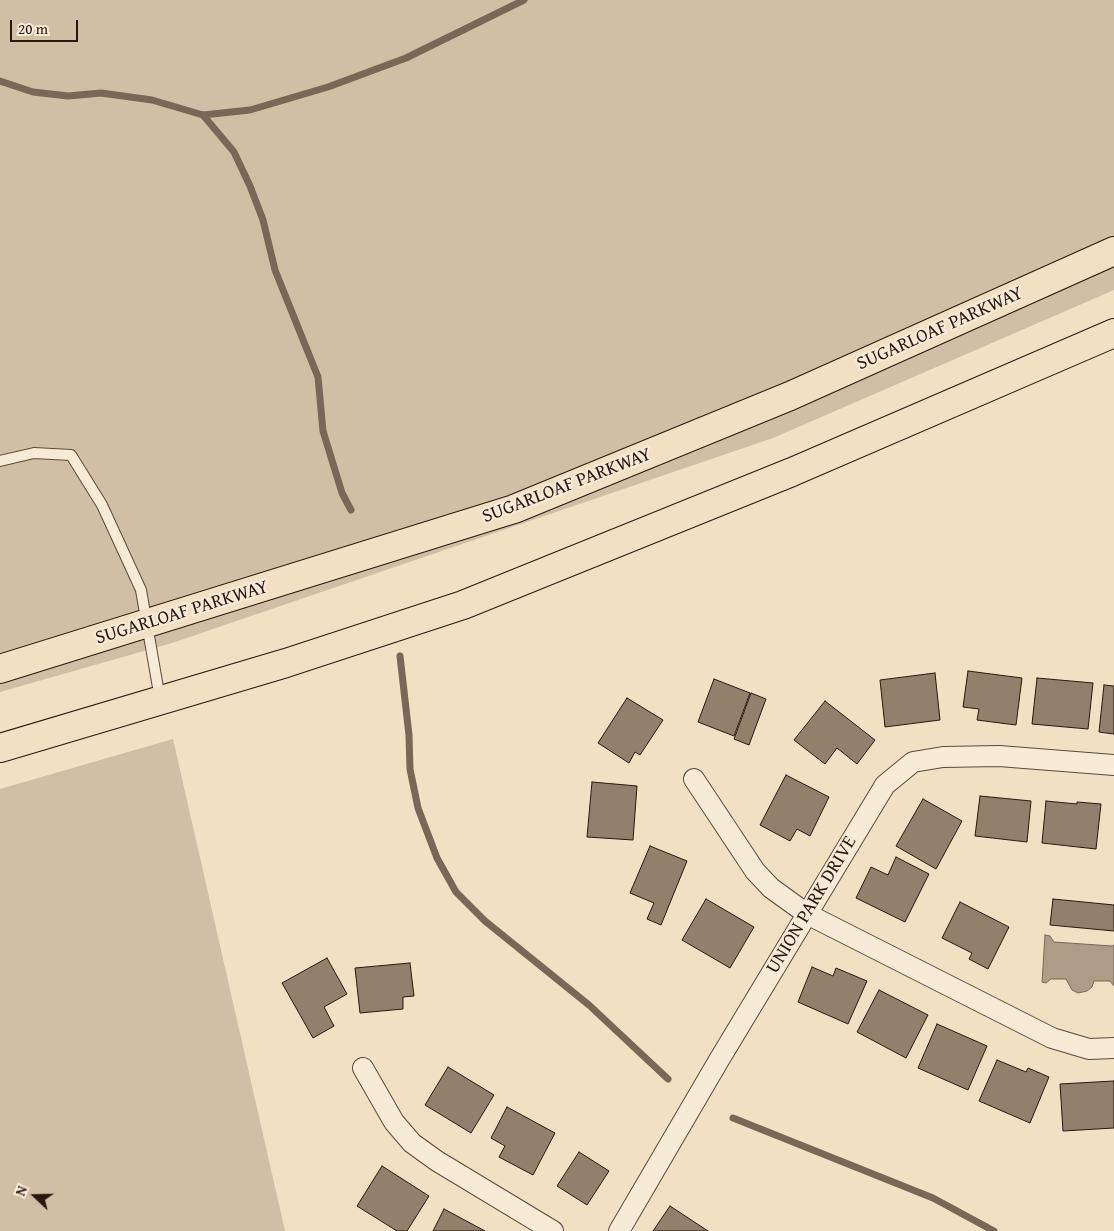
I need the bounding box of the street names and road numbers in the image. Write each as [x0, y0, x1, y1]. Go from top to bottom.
street label: SUGARLOAF PARKWAY [853, 282, 1027, 376]
street label: SUGARLOAF PARKWAY [479, 443, 655, 529]
street label: SUGARLOAF PARKWAY [93, 576, 271, 650]
street label: UNION PARK DRIVE [762, 832, 862, 978]

